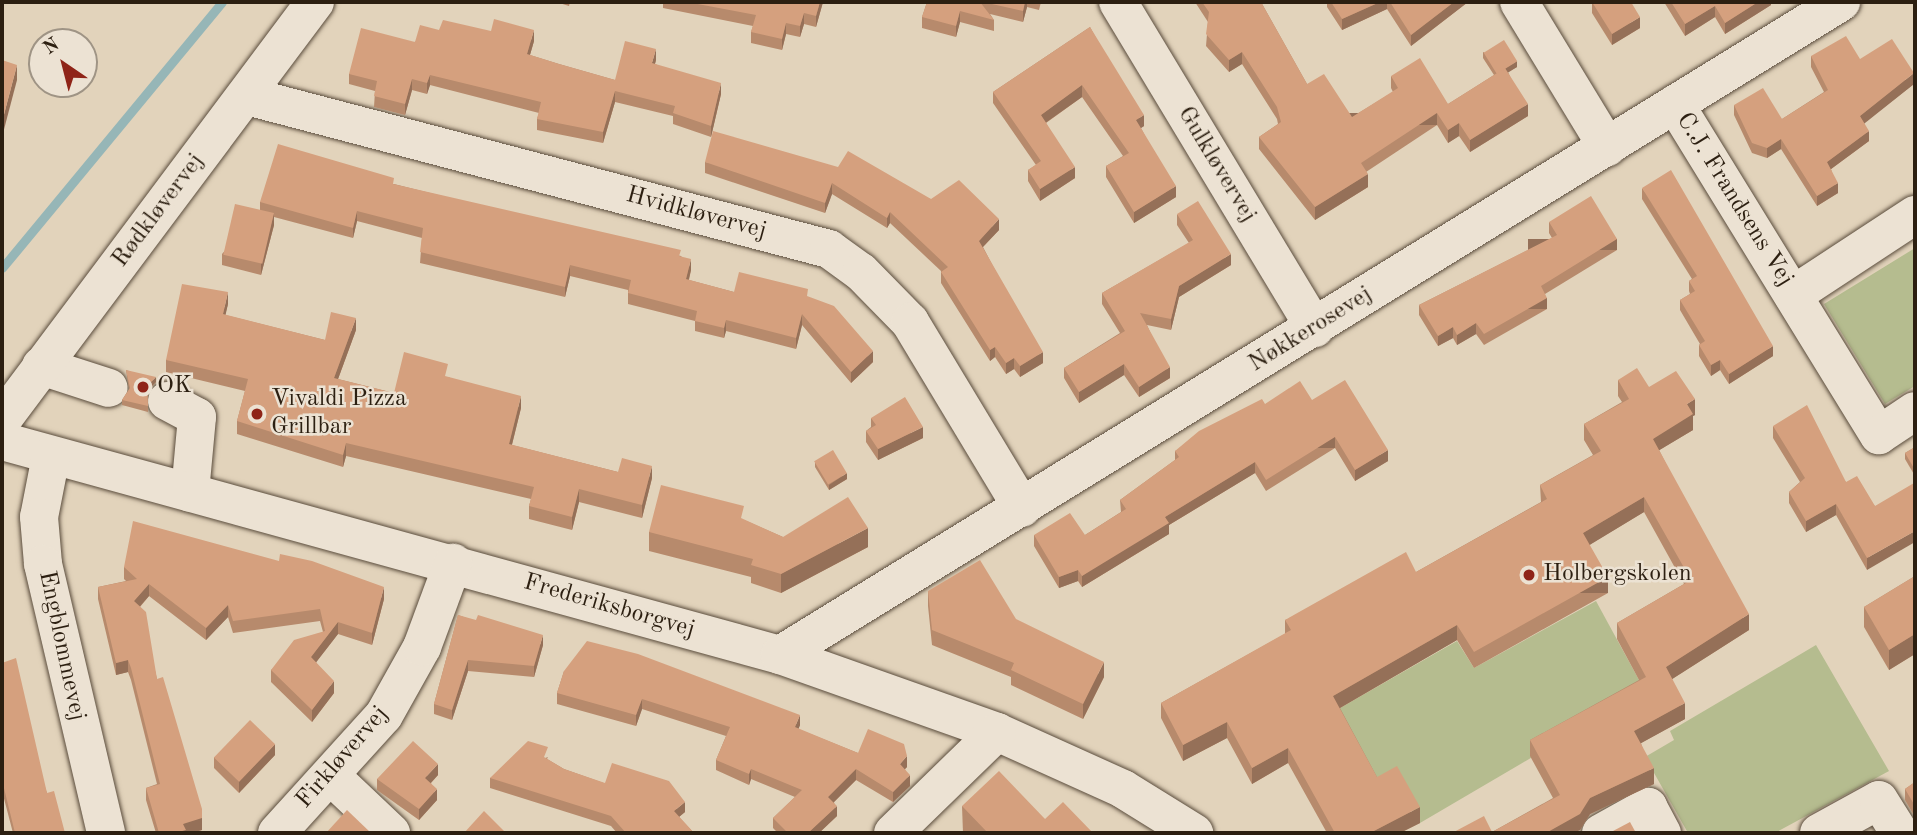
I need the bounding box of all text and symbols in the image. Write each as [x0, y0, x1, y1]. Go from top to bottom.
north arrow [28, 28, 98, 98]
text: N [40, 35, 63, 59]
street label: Gulkløvervej [1170, 102, 1262, 228]
street label: C.J. Frandsens Vej [1669, 108, 1799, 292]
street label: Rødkløvervej [107, 148, 211, 274]
street label: Hvidkløvervej [623, 181, 769, 247]
street label: Nøkkerosevej [1244, 281, 1378, 379]
place label: OK [157, 373, 192, 401]
marker: OK [135, 379, 151, 395]
place label: Vivaldi Pizza Grillbar [271, 386, 407, 442]
marker: Vivaldi Pizza Grillbar [249, 406, 265, 422]
place label: Holbergskolen [1543, 561, 1692, 589]
marker: Holbergskolen [1521, 567, 1537, 583]
street label: Engblommevej [31, 568, 91, 724]
street label: Frederiksborgvej [520, 569, 698, 645]
street label: Firkløvervej [291, 701, 395, 815]

